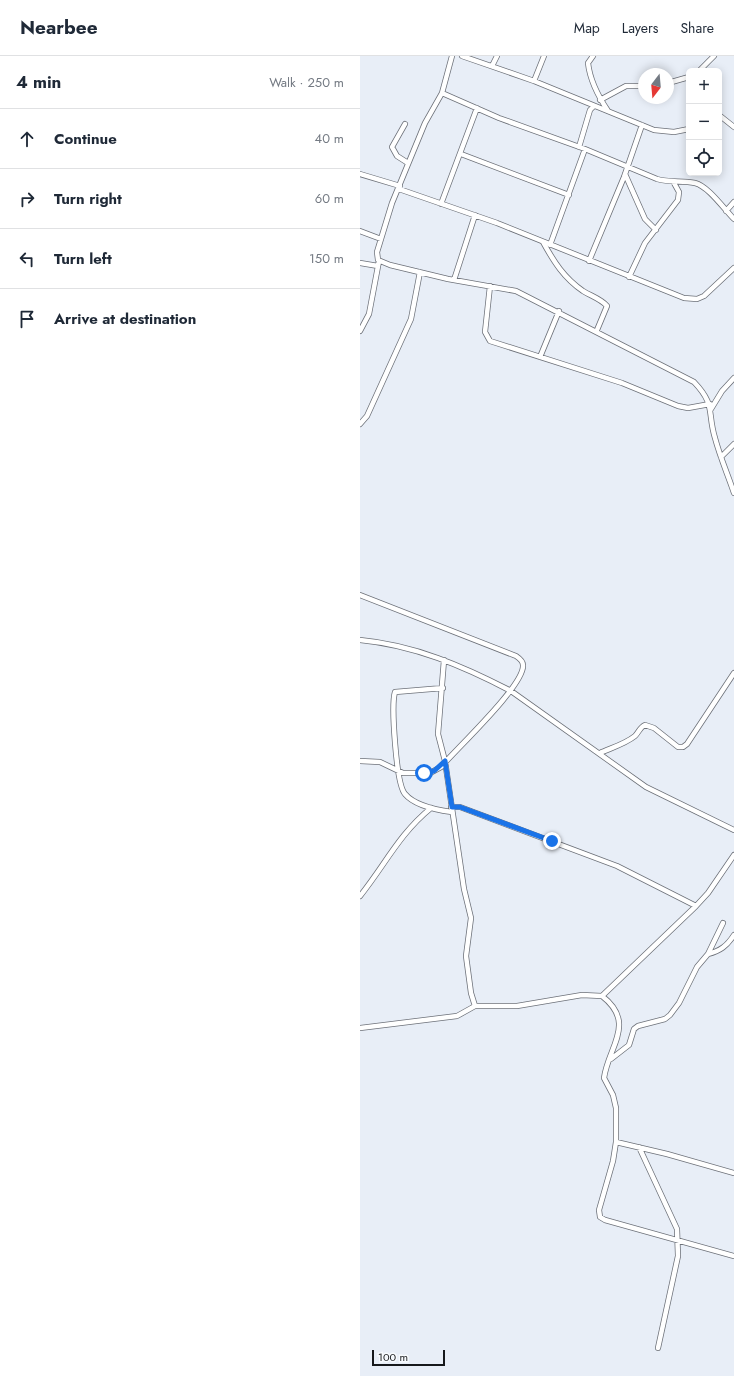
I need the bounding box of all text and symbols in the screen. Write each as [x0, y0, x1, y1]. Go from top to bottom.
text: Nearbee [20, 14, 98, 41]
text: Map [574, 18, 600, 38]
text: Layers [622, 18, 658, 38]
text: Share [680, 18, 714, 38]
north arrow [638, 68, 674, 104]
map controls [686, 68, 722, 176]
button: + [686, 68, 722, 104]
text: 4 min [16, 70, 61, 94]
text: Walk · 250 m [269, 73, 344, 92]
button: − [686, 104, 722, 140]
icon: ahead [16, 128, 38, 150]
text: Continue [54, 128, 117, 150]
text: 40 m [315, 129, 344, 148]
button: locate [686, 140, 722, 176]
icon: right [16, 188, 38, 210]
text: Turn right [54, 188, 122, 210]
text: 60 m [315, 189, 344, 208]
icon: left [16, 248, 38, 270]
text: Turn left [54, 248, 112, 270]
text: 150 m [309, 249, 344, 268]
icon: arrive [16, 308, 38, 330]
text: Arrive at destination [54, 308, 196, 330]
route start [415, 764, 433, 782]
route end [543, 832, 561, 850]
scale bar [372, 1348, 445, 1367]
text: 100 m [378, 1349, 408, 1365]

